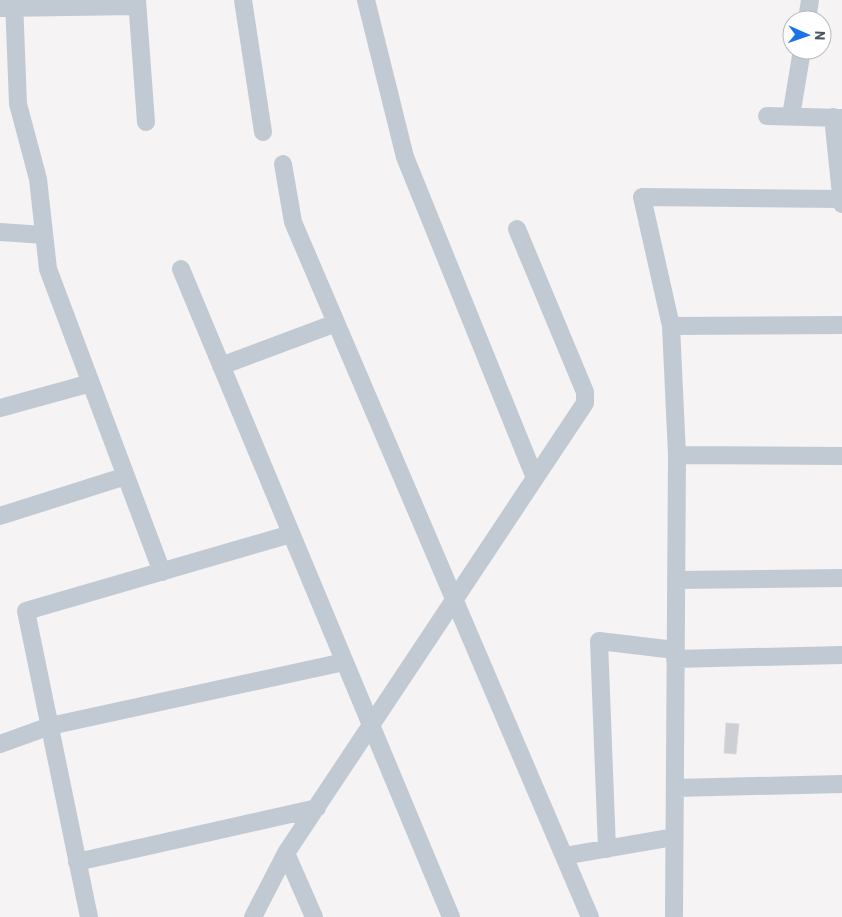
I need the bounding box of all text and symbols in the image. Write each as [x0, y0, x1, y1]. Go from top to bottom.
north arrow [782, 10, 832, 60]
text: N [812, 31, 829, 40]

